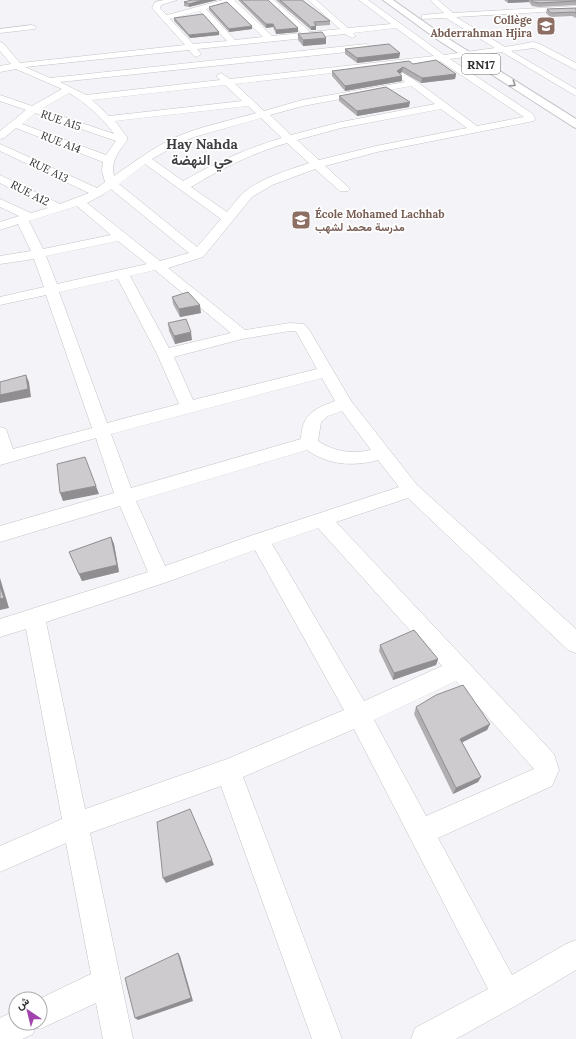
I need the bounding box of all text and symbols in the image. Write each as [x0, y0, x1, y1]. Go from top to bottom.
place label: Collège Abderrahman Hjira [430, 13, 532, 40]
school or university icon: Collège Abderrahman Hjira [535, 15, 557, 37]
road number: RN17 [462, 54, 500, 74]
one-way arrow [509, 80, 516, 87]
street label: RUE A15 [39, 107, 83, 133]
street label: RUE A14 [39, 128, 83, 156]
district label: Hay Nahda حي النهضة [166, 135, 239, 172]
street label: RUE A13 [27, 155, 71, 185]
street label: RUE A12 [8, 177, 52, 209]
place label: École Mohamed Lachhab مدرسة محمد لشهب [315, 207, 444, 234]
school or university icon: École Mohamed Lachhab مدرسة محمد لشهب [290, 209, 312, 231]
north arrow [8, 991, 48, 1031]
text: ش [13, 993, 32, 1012]

